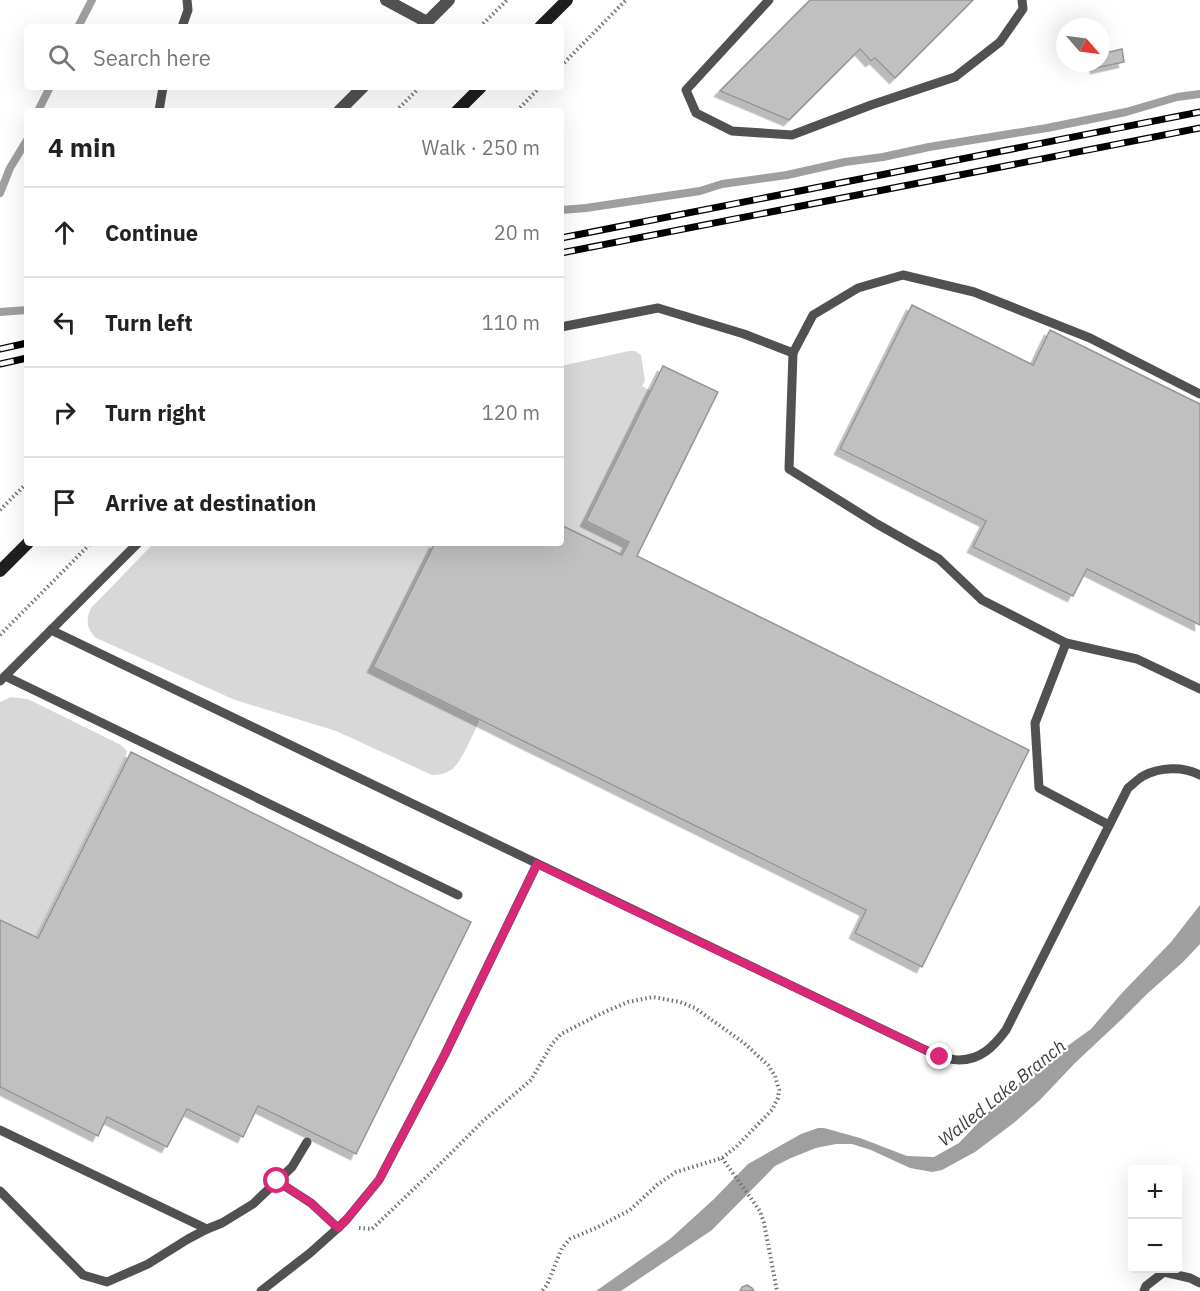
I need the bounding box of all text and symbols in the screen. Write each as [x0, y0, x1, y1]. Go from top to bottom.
north arrow [1056, 18, 1110, 72]
search box [24, 24, 564, 90]
icon: search [45, 41, 78, 74]
text: Search here [93, 43, 211, 72]
text: 4 min [48, 130, 116, 164]
text: Walk · 250 m [422, 134, 540, 161]
icon: ahead [48, 216, 81, 249]
text: Continue [105, 218, 198, 247]
text: 20 m [494, 219, 540, 246]
icon: left [48, 306, 81, 339]
text: Turn left [105, 308, 193, 337]
text: 110 m [482, 309, 540, 336]
icon: right [48, 396, 81, 429]
text: Turn right [105, 398, 206, 427]
text: 120 m [482, 399, 540, 426]
icon: arrive [48, 486, 81, 519]
text: Arrive at destination [105, 488, 316, 517]
water label: Walled Lake Branch [933, 1034, 1070, 1151]
route end [926, 1043, 952, 1069]
map controls [1128, 1165, 1182, 1273]
button: + [1128, 1165, 1182, 1219]
route start [263, 1167, 289, 1193]
button: − [1128, 1219, 1182, 1273]

